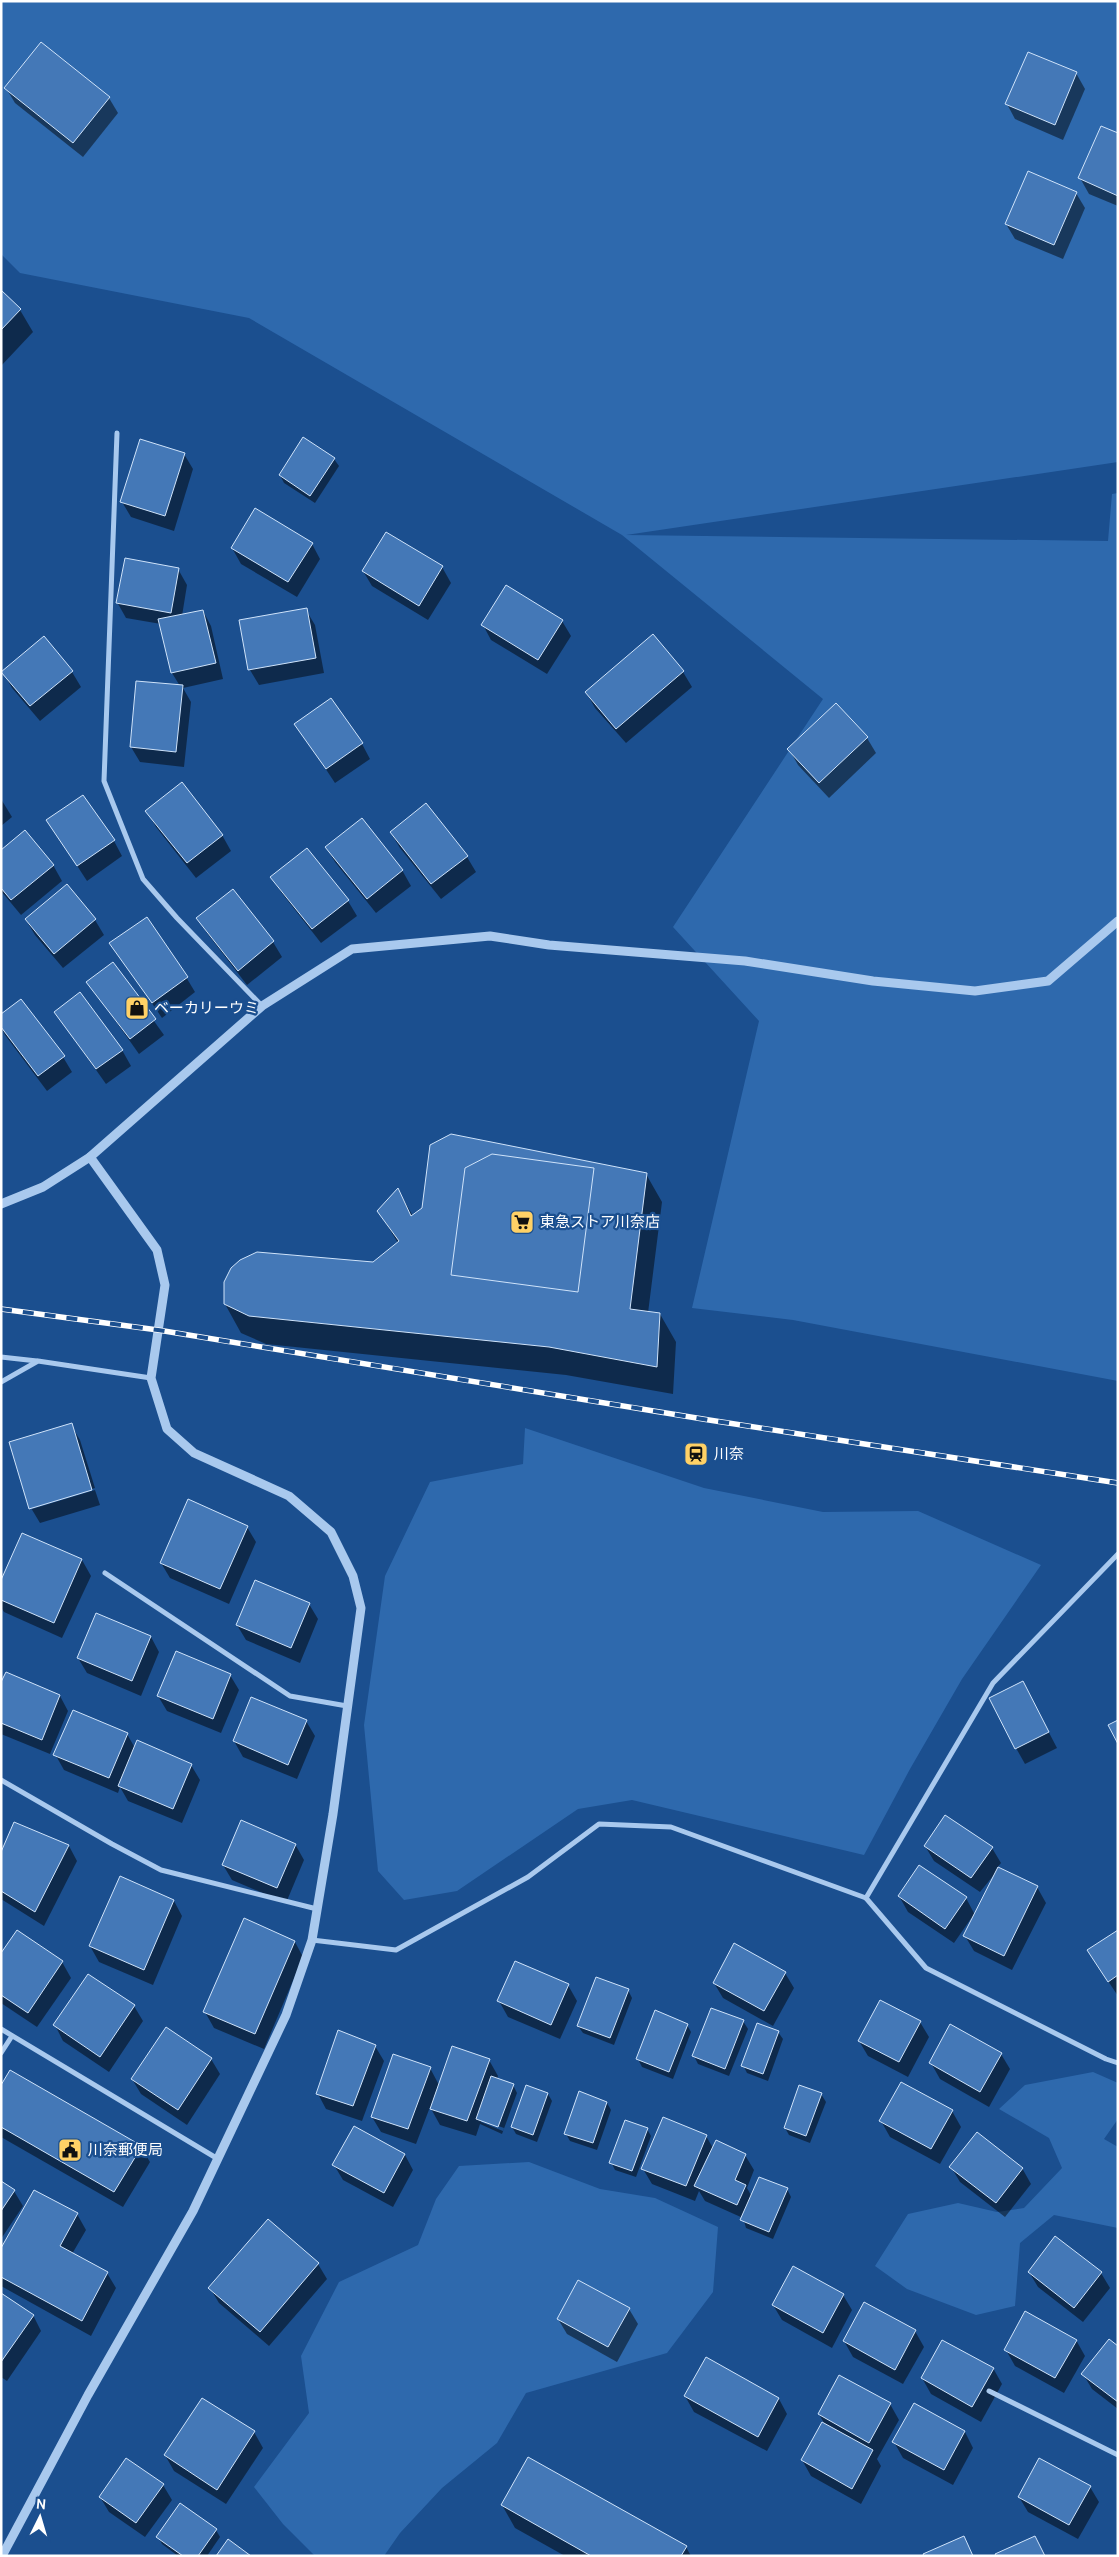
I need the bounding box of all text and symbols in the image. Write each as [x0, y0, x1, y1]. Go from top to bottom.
shop icon: ベーカリーウミ [124, 995, 150, 1021]
place label: ベーカリーウミ [154, 999, 259, 1017]
supermarket icon: 東急ストア川奈店 [509, 1209, 535, 1235]
place label: 東急ストア川奈店 [540, 1213, 660, 1231]
station icon: 川奈 [683, 1441, 709, 1467]
place label: 川奈 [714, 1445, 744, 1463]
public building icon: 川奈郵便局 [57, 2137, 83, 2163]
place label: 川奈郵便局 [88, 2141, 163, 2159]
north arrow [15, 2492, 65, 2542]
text: N [35, 2495, 47, 2513]

